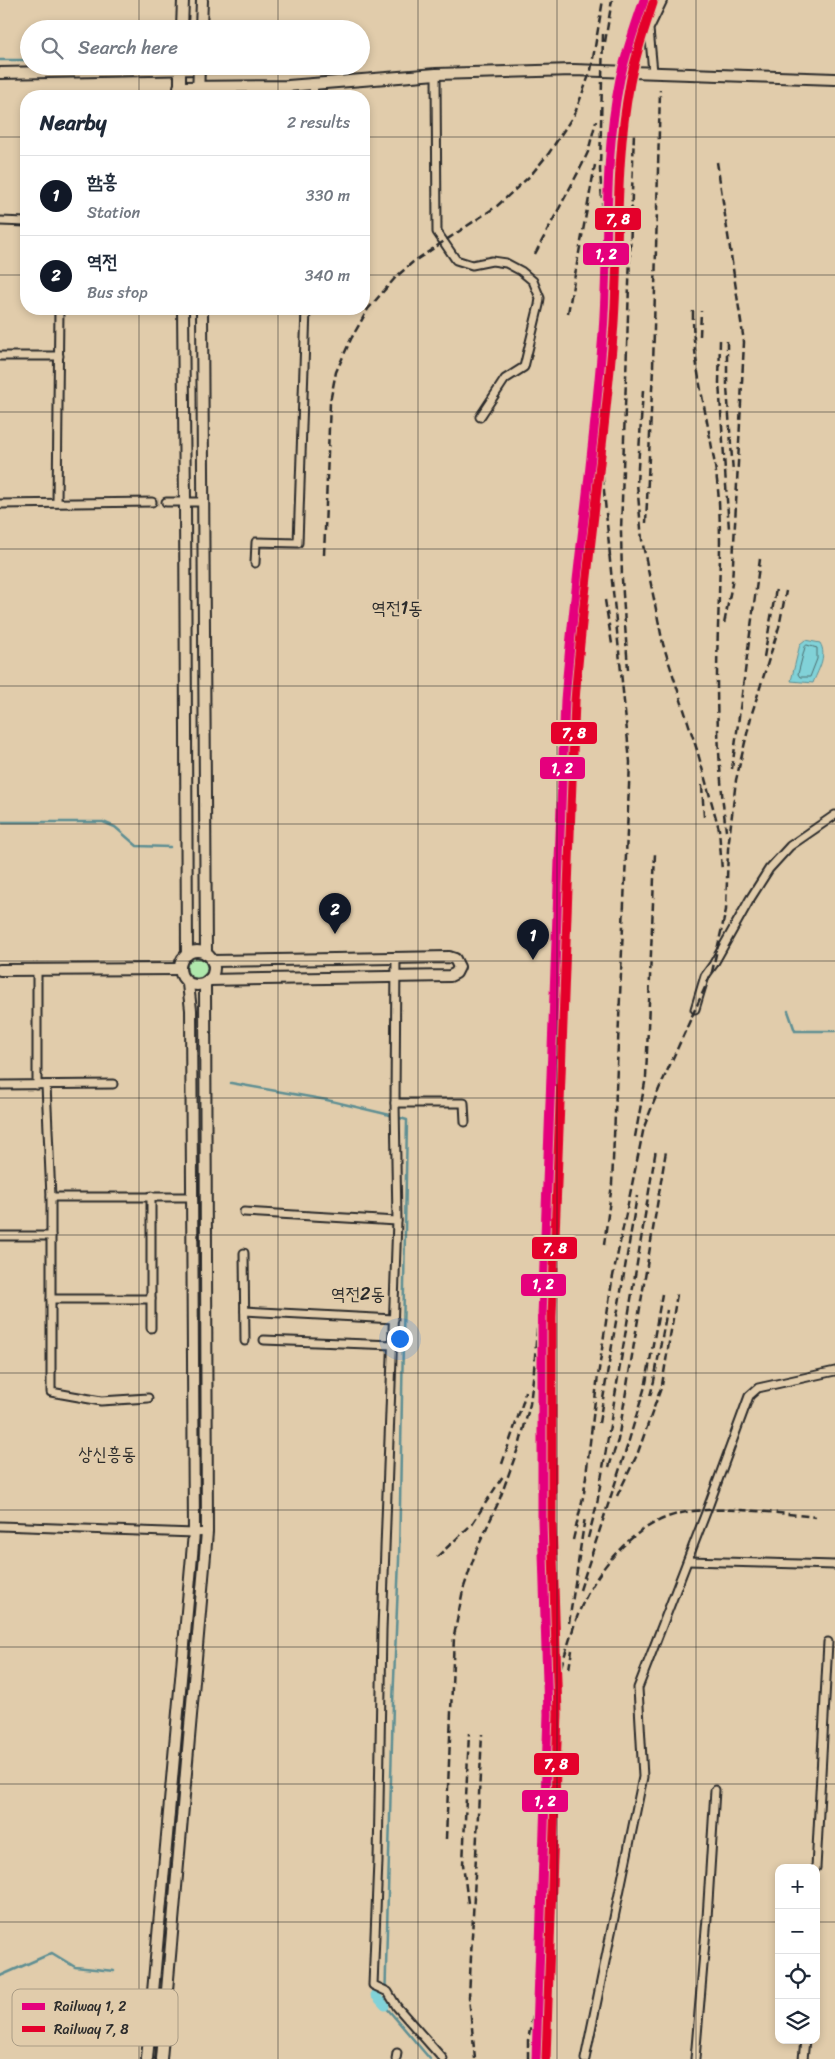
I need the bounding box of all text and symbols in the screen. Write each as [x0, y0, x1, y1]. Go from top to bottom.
search box [20, 20, 370, 75]
text: Search here [78, 31, 178, 64]
icon: search [38, 34, 66, 62]
text: Nearby [40, 104, 106, 142]
text: 2 results [287, 108, 350, 137]
text: 함흥 [87, 165, 118, 198]
text: 1 [53, 181, 59, 210]
text: 330 m [306, 181, 350, 210]
text: Station [87, 198, 140, 227]
line badge: 7, 8 [594, 207, 642, 231]
text: 7, 8 [606, 207, 630, 232]
line badge: 1, 2 [582, 242, 630, 266]
text: 1, 2 [595, 242, 618, 267]
text: 역전 [87, 245, 118, 278]
text: 2 [51, 261, 61, 290]
text: 340 m [305, 261, 350, 290]
text: Bus stop [87, 278, 148, 307]
district label: 역전1동 [371, 592, 423, 624]
line badge: 7, 8 [550, 721, 598, 745]
text: 7, 8 [562, 721, 586, 746]
line badge: 1, 2 [539, 756, 586, 780]
text: 1, 2 [551, 756, 574, 781]
pin: 2 [319, 893, 351, 934]
pin: 1 [517, 919, 549, 960]
line badge: 7, 8 [531, 1236, 578, 1260]
text: 7, 8 [543, 1236, 567, 1261]
text: 1, 2 [532, 1272, 555, 1297]
line badge: 1, 2 [520, 1273, 567, 1297]
district label: 역전2동 [331, 1278, 385, 1310]
your location [387, 1326, 413, 1352]
district label: 상신흥동 [78, 1438, 136, 1470]
line badge: 7, 8 [533, 1752, 580, 1776]
text: 7, 8 [544, 1752, 568, 1777]
line badge: 1, 2 [521, 1789, 569, 1813]
text: 1, 2 [534, 1789, 557, 1814]
map controls [775, 1864, 820, 2044]
button: + [775, 1864, 820, 1909]
button: − [775, 1909, 820, 1954]
button: locate [775, 1954, 820, 1999]
legend [12, 1989, 178, 2046]
text: Railway 1, 2 [54, 1994, 126, 2019]
button: layers [775, 1999, 820, 2044]
text: Railway 7, 8 [54, 2017, 129, 2042]

